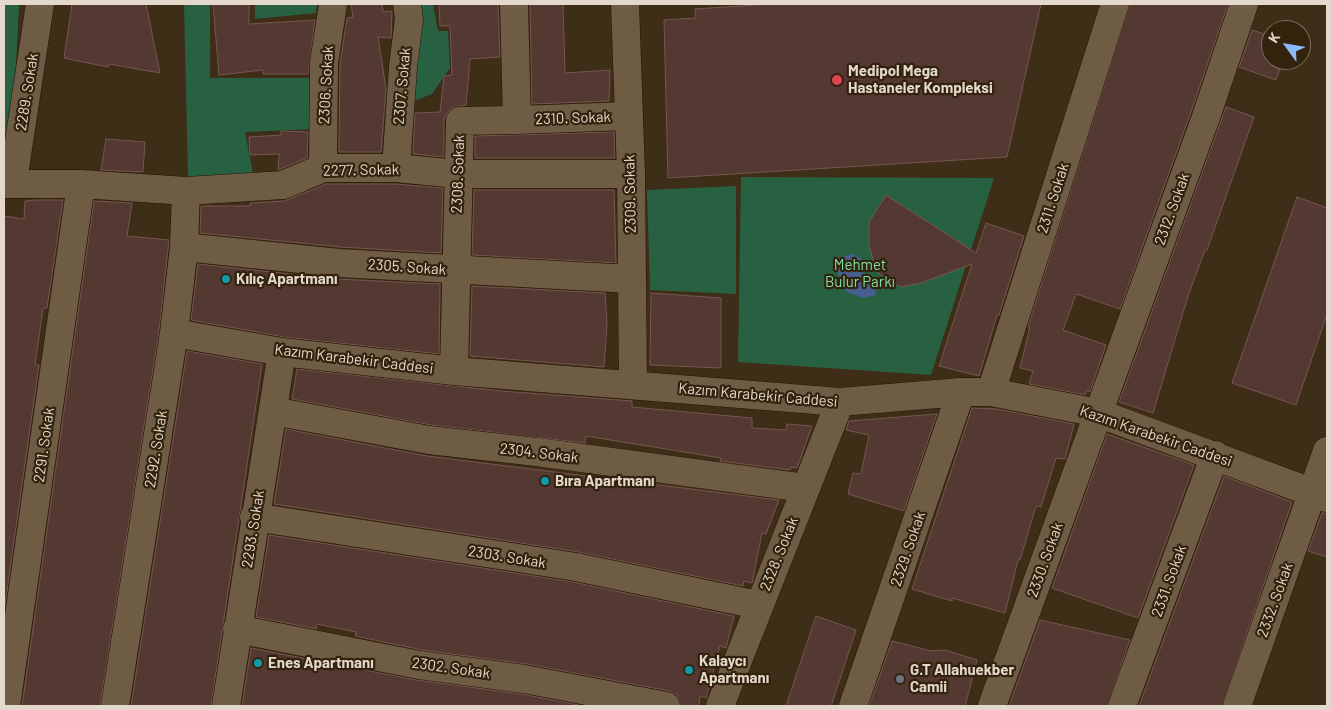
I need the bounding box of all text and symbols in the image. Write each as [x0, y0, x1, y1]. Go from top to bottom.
north arrow [1261, 20, 1311, 70]
text: K [1264, 29, 1283, 46]
street label: 2306. Sokak [315, 45, 337, 125]
street label: 2307. Sokak [390, 47, 414, 125]
street label: 2289. Sokak [12, 52, 42, 132]
place label: Medipol Mega Hastaneler Kompleksi [848, 62, 993, 97]
marker: Medipol Mega Hastaneler Kompleksi [830, 73, 844, 87]
street label: 2310. Sokak [535, 108, 611, 128]
street label: 2308. Sokak [448, 134, 468, 214]
street label: 2309. Sokak [620, 155, 640, 233]
street label: 2277. Sokak [323, 160, 399, 180]
street label: 2311. Sokak [1033, 161, 1073, 235]
street label: 2312. Sokak [1151, 170, 1193, 248]
street label: 2305. Sokak [367, 255, 447, 279]
park label: Mehmet Bulur Parkı [825, 256, 895, 291]
place label: Kılıç Apartmanı [236, 270, 337, 288]
marker: Kılıç Apartmanı [220, 273, 232, 285]
street label: Kazım Karabekir Caddesi [274, 340, 434, 378]
street label: Kazım Karabekir Caddesi [678, 379, 838, 411]
street label: Kazım Karabekir Caddesi [1078, 401, 1234, 471]
street label: 2291. Sokak [30, 406, 58, 484]
street label: 2292. Sokak [141, 409, 171, 489]
street label: 2304. Sokak [499, 439, 579, 467]
place label: Bıra Apartmanı [555, 472, 655, 490]
marker: Bıra Apartmanı [539, 475, 551, 487]
street label: 2293. Sokak [238, 489, 268, 569]
street label: 2329. Sokak [887, 509, 929, 589]
street label: 2328. Sokak [756, 514, 802, 594]
street label: 2330. Sokak [1023, 520, 1067, 600]
street label: 2303. Sokak [467, 542, 547, 572]
street label: 2331. Sokak [1148, 543, 1190, 619]
street label: 2332. Sokak [1253, 560, 1297, 640]
place label: Kalaycı Apartmanı [699, 652, 769, 687]
place label: Enes Apartmanı [268, 654, 374, 672]
street label: 2302. Sokak [411, 654, 491, 682]
marker: Enes Apartmanı [252, 657, 264, 669]
place label: G.T Allahuekber Camii [910, 661, 1014, 696]
marker: Kalaycı Apartmanı [683, 664, 695, 676]
marker: G.T Allahuekber Camii [894, 673, 906, 685]

